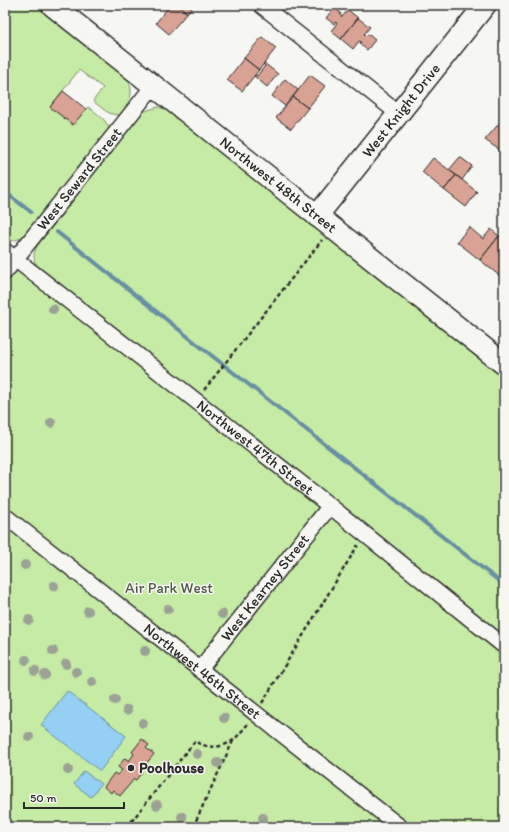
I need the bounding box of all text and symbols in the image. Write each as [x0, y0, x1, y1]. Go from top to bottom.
street label: West Knight Drive [358, 60, 444, 161]
street label: West Seward Street [33, 124, 126, 234]
street label: Northwest 48th Street [216, 133, 341, 237]
street label: Northwest 47th Street [193, 396, 318, 499]
street label: West Kearney Street [217, 530, 313, 645]
park label: Air Park West [125, 579, 213, 597]
street label: Northwest 46th Street [140, 620, 265, 723]
place label: Poolhouse [139, 759, 204, 777]
marker: Poolhouse [126, 763, 136, 773]
scale bar [24, 784, 124, 810]
text: 50 m [30, 791, 56, 805]

